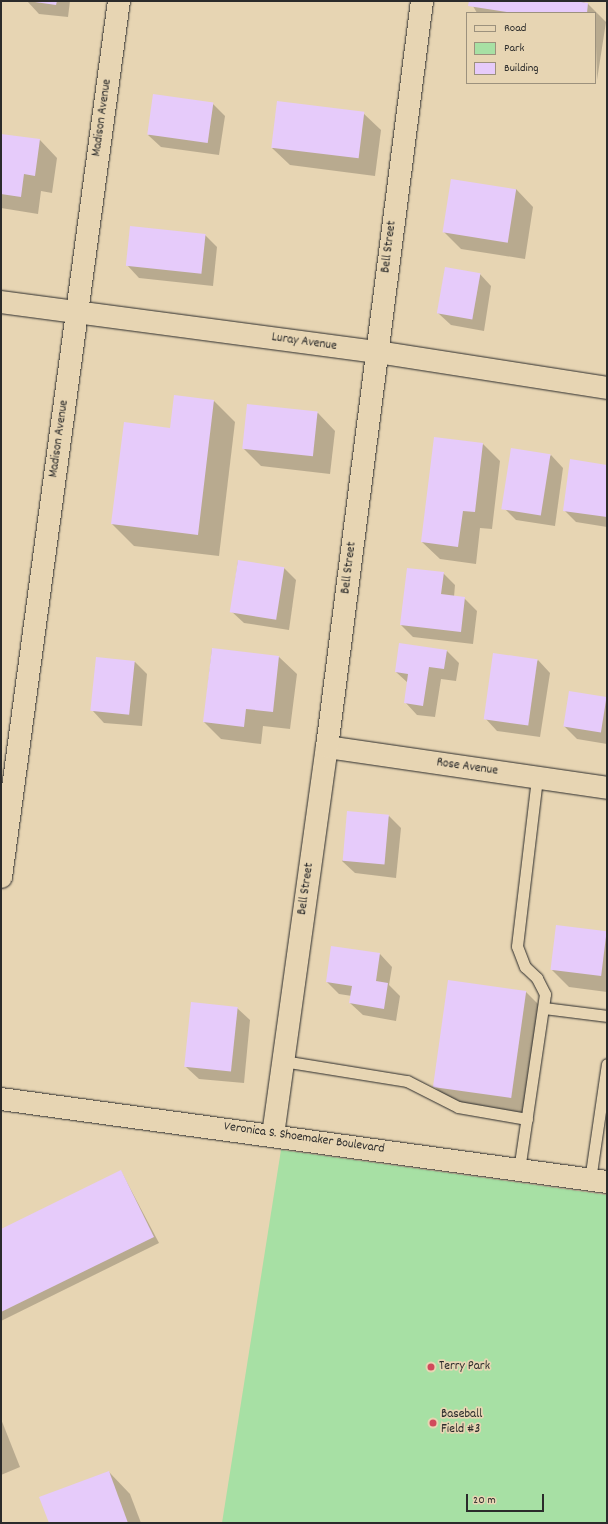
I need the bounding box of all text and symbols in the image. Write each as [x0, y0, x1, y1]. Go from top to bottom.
legend [466, 12, 596, 84]
text: Road [504, 20, 526, 37]
text: Park [504, 40, 524, 57]
text: Building [504, 60, 539, 77]
street label: Madison Avenue [90, 78, 116, 158]
street label: Bell Street [379, 220, 401, 274]
street label: Luray Avenue [270, 331, 338, 355]
street label: Madison Avenue [47, 399, 73, 479]
street label: Bell Street [339, 541, 361, 595]
street label: Rose Avenue [435, 756, 499, 780]
street label: Bell Street [296, 862, 318, 916]
street label: Veronica S. Shoemaker Boulevard [223, 1120, 385, 1158]
place label: Terry Park [439, 1359, 490, 1375]
marker: Terry Park [426, 1362, 436, 1372]
place label: Baseball Field #3 [441, 1408, 482, 1439]
marker: Baseball Field #3 [428, 1418, 438, 1428]
scale bar [468, 1486, 546, 1512]
text: 20 m [473, 1492, 496, 1509]

